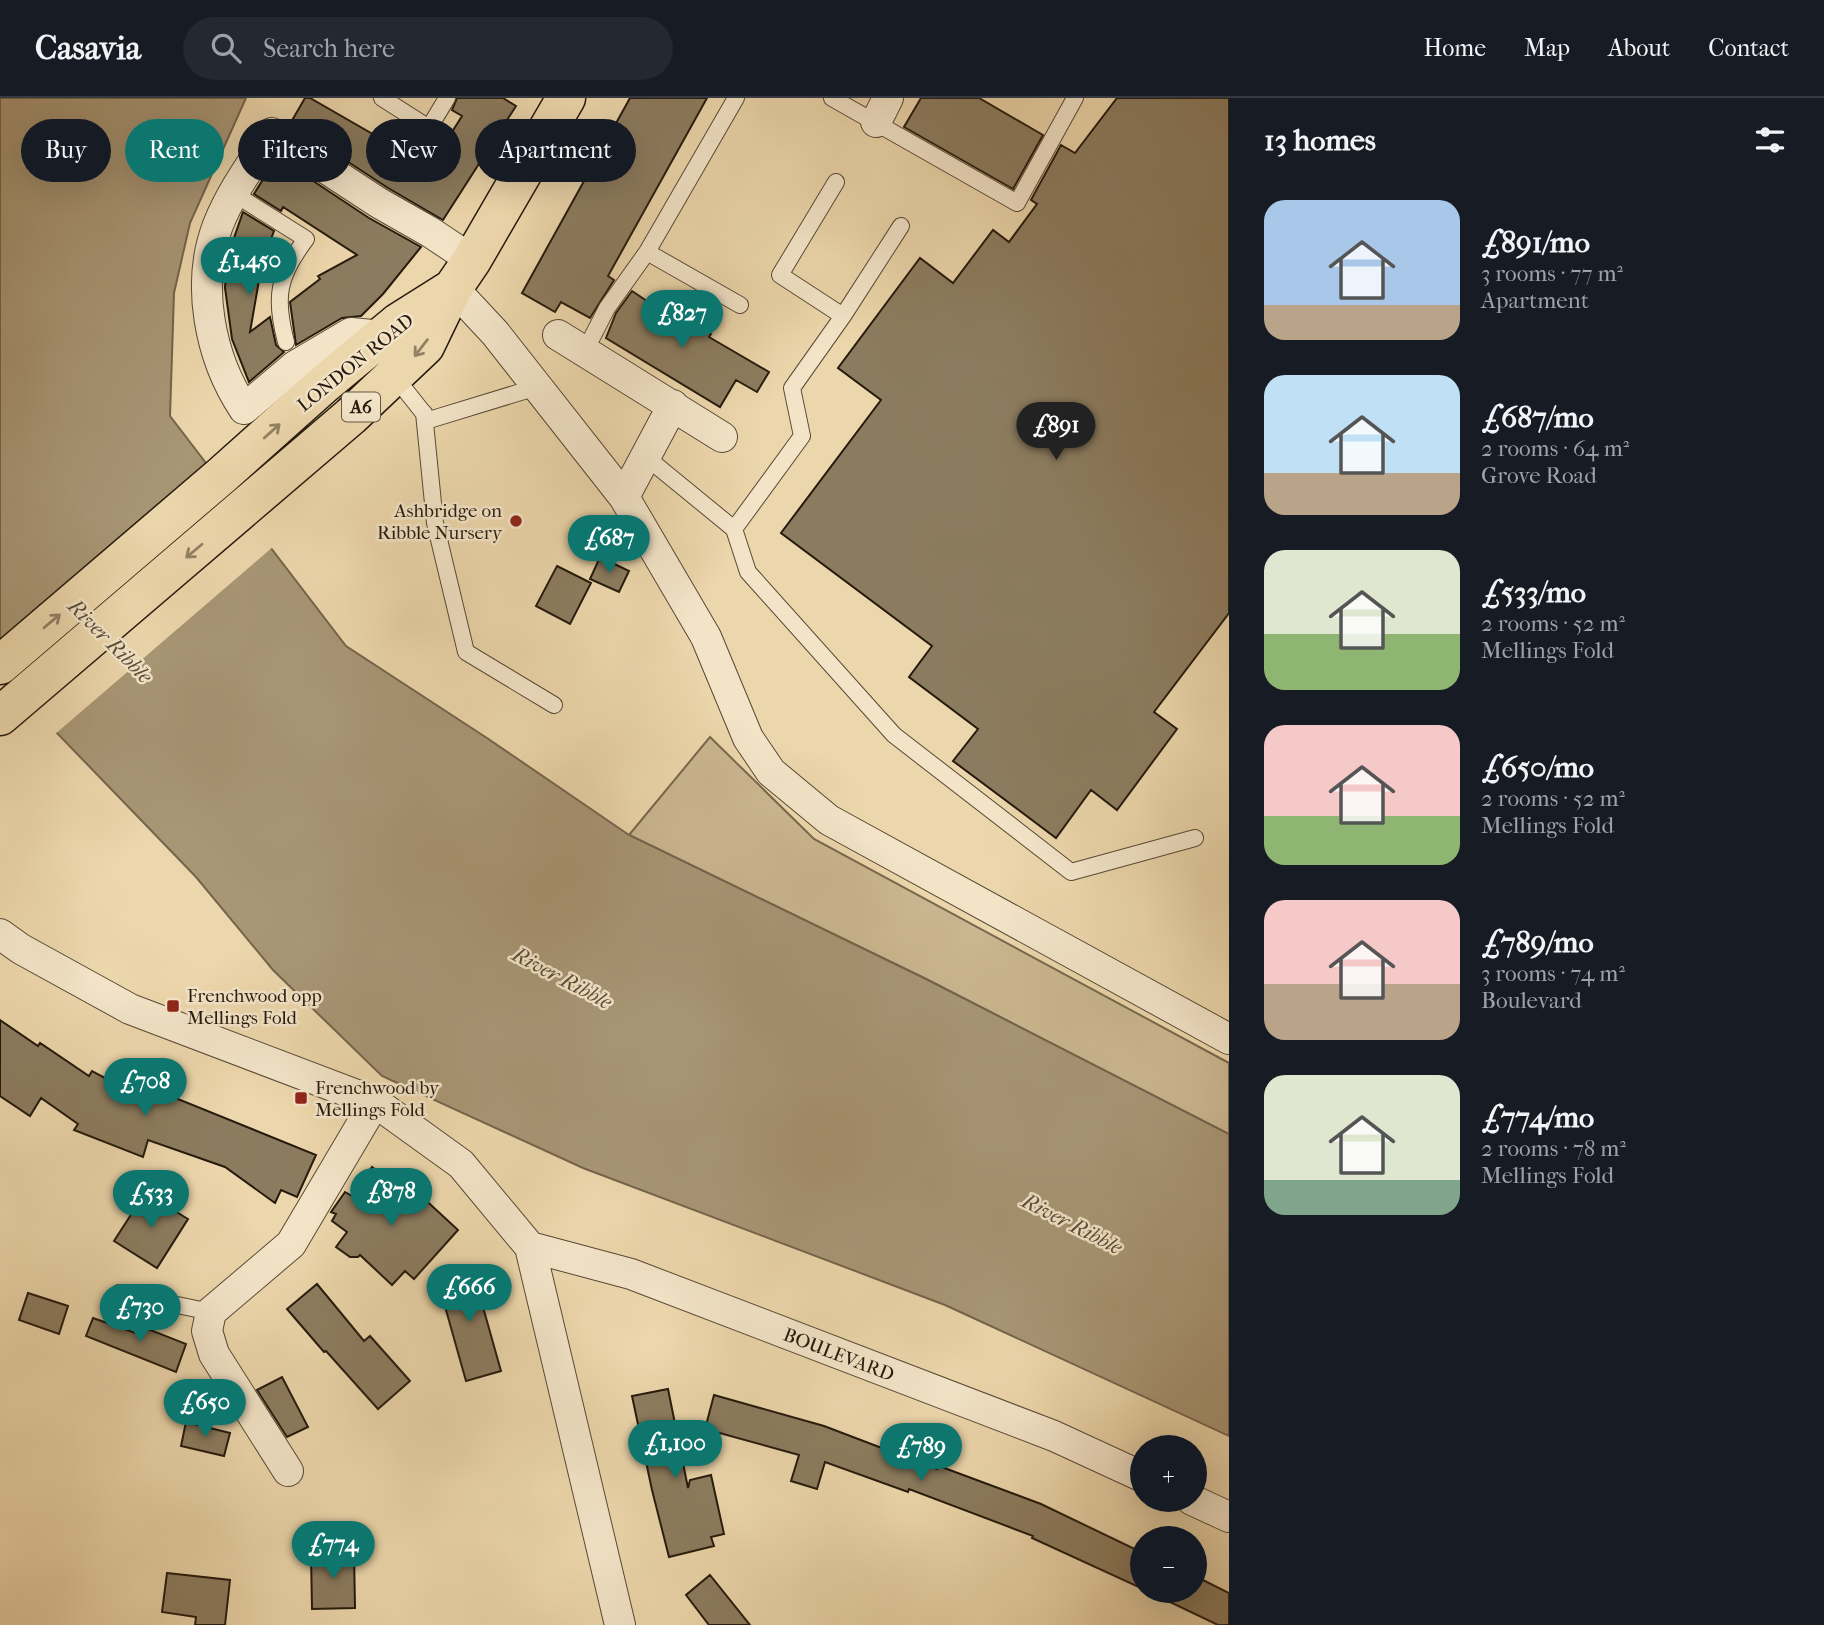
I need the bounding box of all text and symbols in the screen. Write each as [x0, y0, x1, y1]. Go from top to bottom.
search box [183, 17, 673, 80]
text: Casavia [35, 29, 141, 68]
icon: search [207, 29, 245, 67]
text: Search here [263, 33, 395, 64]
text: Home [1424, 34, 1486, 62]
text: Map [1524, 34, 1570, 62]
text: About [1608, 34, 1670, 62]
text: Contact [1708, 34, 1789, 62]
chip: Buy [21, 119, 111, 182]
chip: Rent [125, 119, 224, 182]
chip: Filters [238, 119, 352, 182]
chip: New [366, 119, 461, 182]
chip: Apartment [475, 119, 636, 182]
icon: filters [1751, 121, 1789, 159]
text: 13 homes [1264, 123, 1376, 158]
text: £891/mo [1481, 225, 1590, 260]
icon: home [1320, 228, 1404, 312]
pin: £1,450 [192, 238, 306, 297]
text: £1,450 [217, 246, 281, 273]
text: 3 rooms · 77 m² [1481, 260, 1623, 287]
text: Apartment [1481, 287, 1589, 314]
pin: £827 [641, 290, 723, 350]
text: £827 [657, 299, 707, 326]
street label: LONDON ROAD [293, 309, 418, 416]
one-way arrow [413, 339, 428, 357]
road number: A6 [342, 393, 380, 422]
text: £687/mo [1481, 400, 1594, 435]
pin: £891 [1015, 402, 1097, 462]
icon: home [1320, 403, 1404, 487]
text: £891 [1032, 411, 1080, 438]
one-way arrow [263, 422, 280, 439]
text: 2 rooms · 64 m² [1481, 435, 1629, 462]
text: Grove Road [1481, 462, 1597, 489]
place label: Ashbridge on Ribble Nursery [377, 500, 503, 544]
marker: Ashbridge on Ribble Nursery [508, 513, 524, 529]
pin: £687 [568, 516, 650, 575]
text: £687 [584, 524, 634, 551]
one-way arrow [185, 544, 203, 559]
text: £533/mo [1481, 575, 1586, 610]
icon: home [1320, 578, 1404, 662]
water label: River Ribble [62, 593, 157, 688]
text: 2 rooms · 52 m² [1481, 610, 1625, 637]
one-way arrow [43, 613, 61, 629]
text: Mellings Fold [1481, 637, 1614, 664]
text: £650/mo [1481, 750, 1594, 785]
icon: home [1320, 753, 1404, 837]
text: 2 rooms · 52 m² [1481, 785, 1625, 812]
text: Mellings Fold [1481, 812, 1614, 839]
text: £789/mo [1481, 925, 1594, 960]
icon: home [1320, 928, 1404, 1012]
water label: River Ribble [507, 941, 616, 1014]
text: 3 rooms · 74 m² [1481, 960, 1625, 987]
place label: Frenchwood opp Mellings Fold [187, 985, 322, 1029]
text: Boulevard [1481, 987, 1582, 1014]
marker: Frenchwood opp Mellings Fold [165, 998, 181, 1014]
pin: £708 [104, 1058, 186, 1118]
text: £708 [120, 1067, 170, 1094]
place label: Frenchwood by Mellings Fold [315, 1077, 440, 1121]
marker: Frenchwood by Mellings Fold [293, 1090, 309, 1106]
text: £774/mo [1481, 1100, 1594, 1135]
icon: home [1320, 1103, 1404, 1187]
text: 2 rooms · 78 m² [1481, 1135, 1626, 1162]
text: Mellings Fold [1481, 1162, 1614, 1189]
pin: £878 [350, 1168, 432, 1228]
pin: £533 [110, 1170, 192, 1230]
text: £878 [366, 1177, 416, 1204]
text: £533 [129, 1179, 173, 1206]
water label: River Ribble [1016, 1188, 1126, 1260]
pin: £666 [428, 1264, 510, 1324]
text: £666 [443, 1273, 495, 1300]
pin: £730 [99, 1284, 181, 1344]
text: £730 [116, 1293, 164, 1320]
street label: BOULEVARD [780, 1324, 897, 1386]
pin: £650 [164, 1380, 246, 1439]
text: £650 [180, 1388, 230, 1415]
pin: £1,100 [618, 1420, 732, 1480]
pin: £789 [880, 1424, 962, 1483]
text: £1,100 [644, 1429, 706, 1456]
text: £789 [896, 1432, 946, 1459]
map controls [1130, 1435, 1207, 1603]
button: + [1130, 1435, 1207, 1512]
pin: £774 [292, 1522, 374, 1581]
button: − [1130, 1526, 1207, 1603]
text: £774 [308, 1530, 358, 1557]

